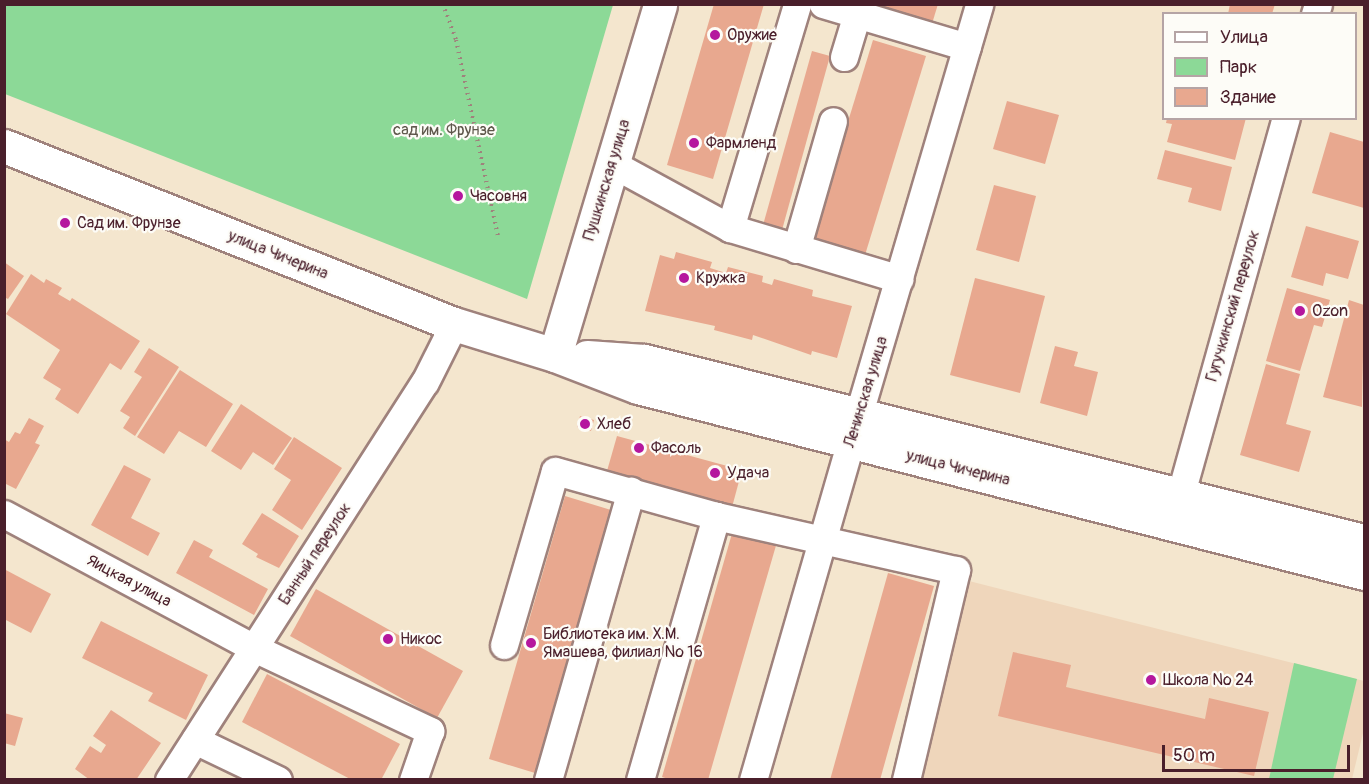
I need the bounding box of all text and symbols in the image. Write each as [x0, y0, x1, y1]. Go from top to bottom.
legend [1162, 12, 1357, 120]
place label: Оружие [727, 25, 777, 45]
text: Улица [1220, 26, 1268, 49]
marker: Оружие [708, 28, 722, 42]
text: Парк [1220, 56, 1257, 79]
text: Здание [1220, 86, 1276, 109]
street label: Пушкинская улица [579, 117, 635, 243]
park label: сад им. Фрунзе [393, 120, 495, 140]
place label: Фармленд [706, 133, 776, 153]
marker: Фармленд [687, 136, 701, 150]
place label: Часовня [470, 186, 527, 206]
marker: Часовня [451, 189, 465, 203]
place label: Сад им. Фрунзе [77, 213, 181, 233]
marker: Сад им. Фрунзе [58, 216, 72, 230]
street label: улица Чичерина [225, 226, 331, 284]
street label: Гугучкинский переулок [1202, 228, 1264, 384]
place label: Кружка [696, 268, 746, 288]
marker: Кружка [677, 271, 691, 285]
place label: Ozon [1312, 301, 1348, 321]
marker: Ozon [1293, 304, 1307, 318]
street label: Ленинская улица [840, 334, 892, 450]
place label: Хлеб [597, 414, 631, 434]
marker: Хлеб [578, 417, 592, 431]
place label: Фасоль [651, 438, 702, 458]
marker: Фасоль [632, 441, 646, 455]
street label: улица Чичерина [904, 446, 1012, 490]
place label: Удача [727, 463, 769, 483]
marker: Удача [708, 466, 722, 480]
street label: Банный переулок [275, 499, 355, 609]
street label: Яицкая улица [83, 551, 175, 611]
place label: Библиотека им. Х.М. Ямашева, филиал № 16 [543, 624, 703, 662]
place label: Никос [400, 629, 442, 649]
marker: Никос [381, 632, 395, 646]
marker: Библиотека им. Х.М. Ямашева, филиал № 16 [524, 636, 538, 650]
place label: Школа № 24 [1163, 670, 1253, 690]
marker: Школа № 24 [1144, 673, 1158, 687]
scale bar [1165, 733, 1352, 771]
text: 50 m [1173, 744, 1215, 767]

